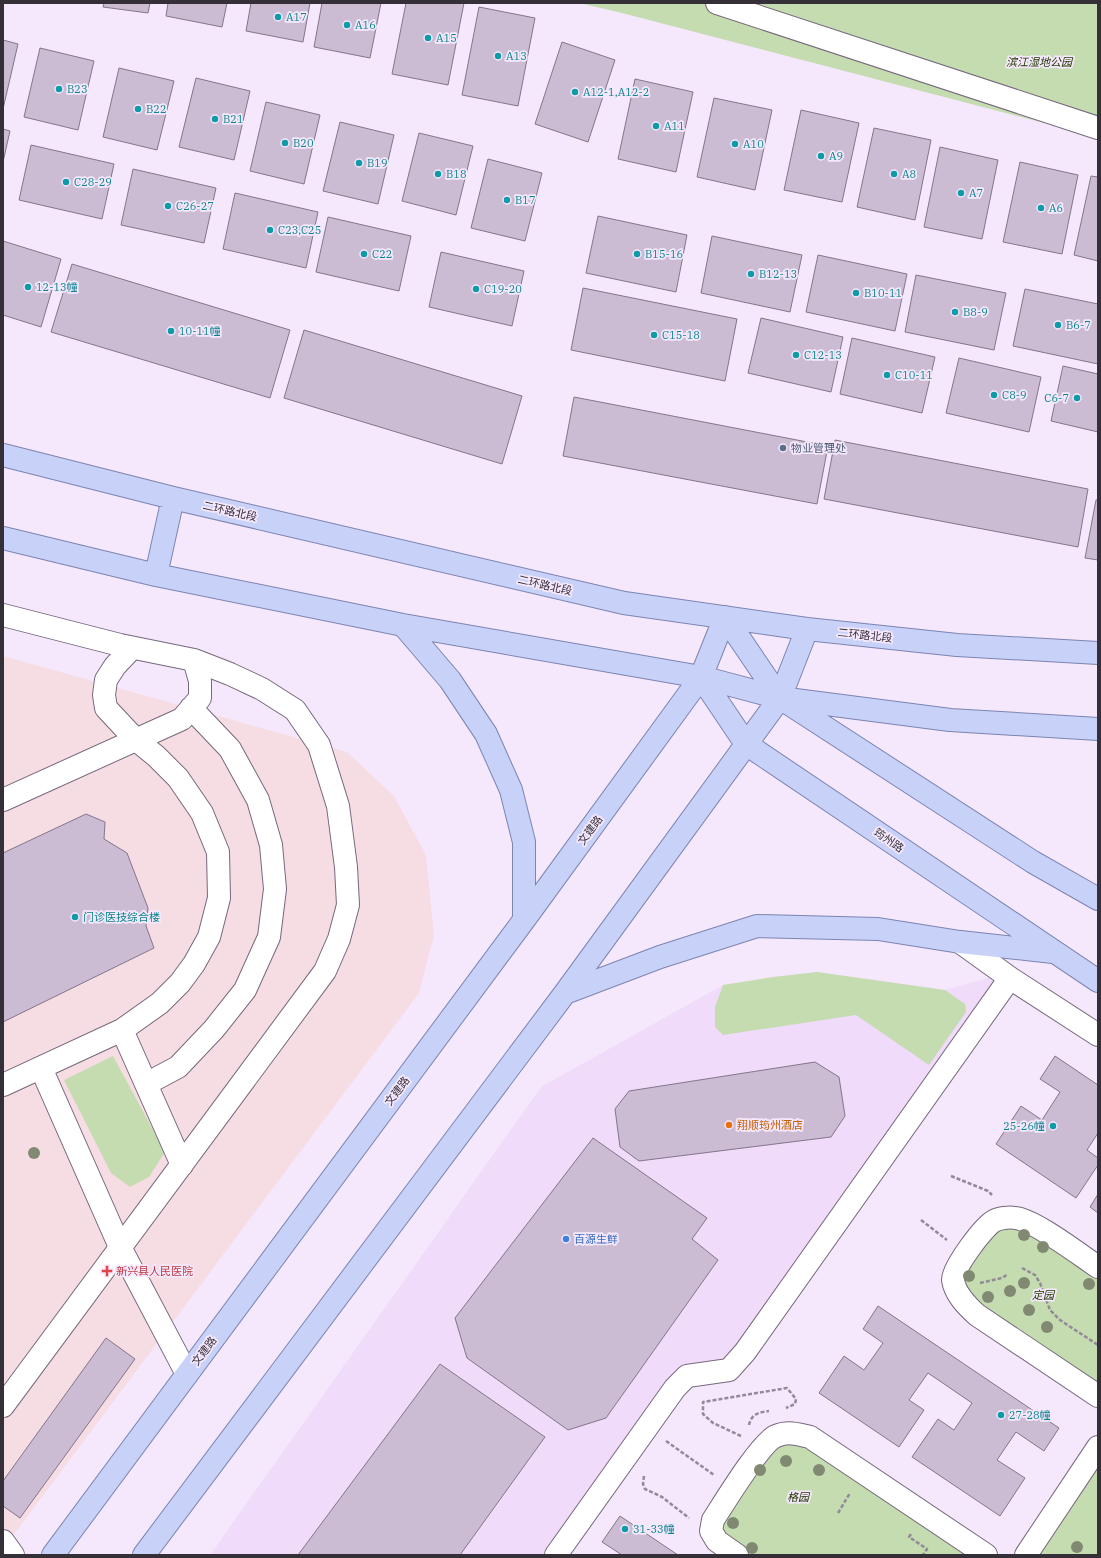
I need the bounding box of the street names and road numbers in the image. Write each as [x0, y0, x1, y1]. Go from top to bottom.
street label: 二环路北段 [202, 498, 258, 524]
street label: 二环路北段 [517, 572, 573, 598]
street label: 二环路北段 [837, 625, 893, 645]
street label: 文建路 [575, 813, 605, 847]
street label: 筠州路 [871, 825, 907, 855]
street label: 文建路 [381, 1074, 413, 1108]
street label: 文建路 [188, 1334, 220, 1368]

